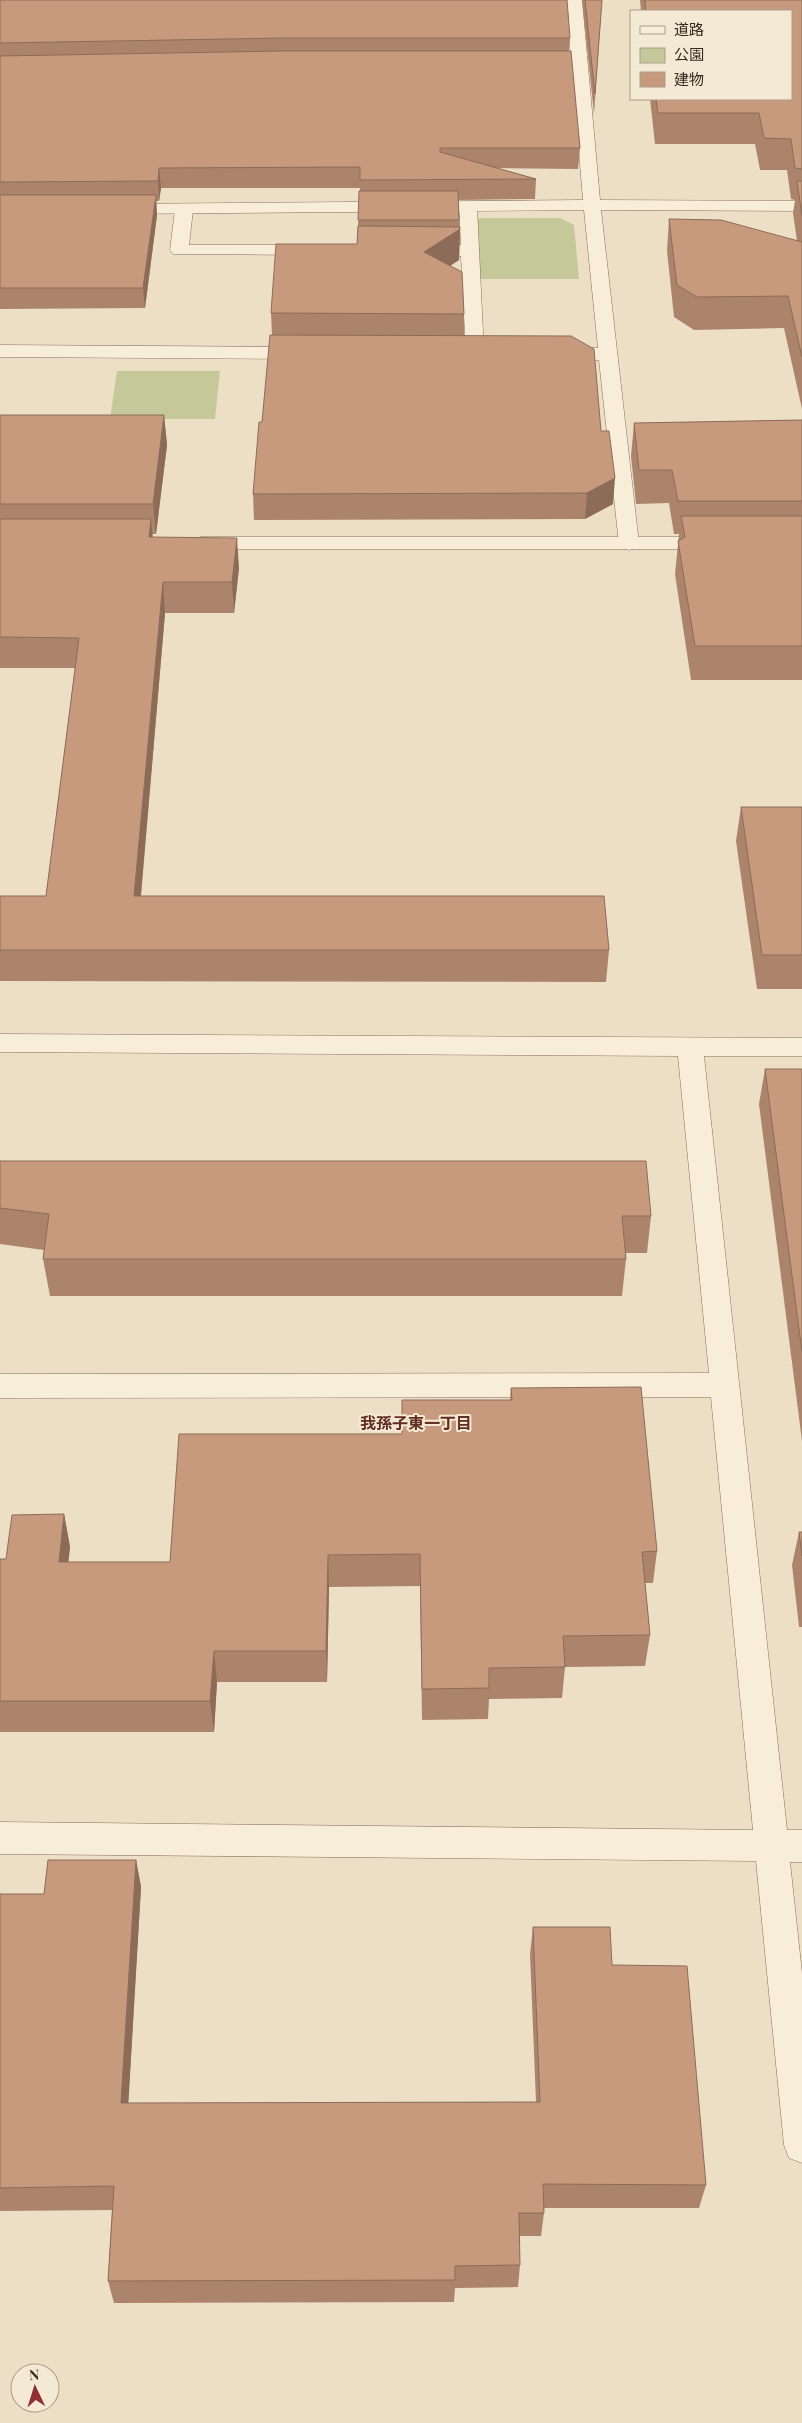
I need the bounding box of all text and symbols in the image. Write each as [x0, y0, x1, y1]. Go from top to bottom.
legend [630, 10, 792, 100]
text: 道路 [674, 19, 704, 39]
text: 公園 [674, 44, 704, 64]
text: 建物 [674, 69, 704, 89]
district label: 我孫子東一丁目 [360, 1412, 472, 1433]
north arrow [10, 2363, 60, 2413]
text: N [28, 2365, 40, 2384]

